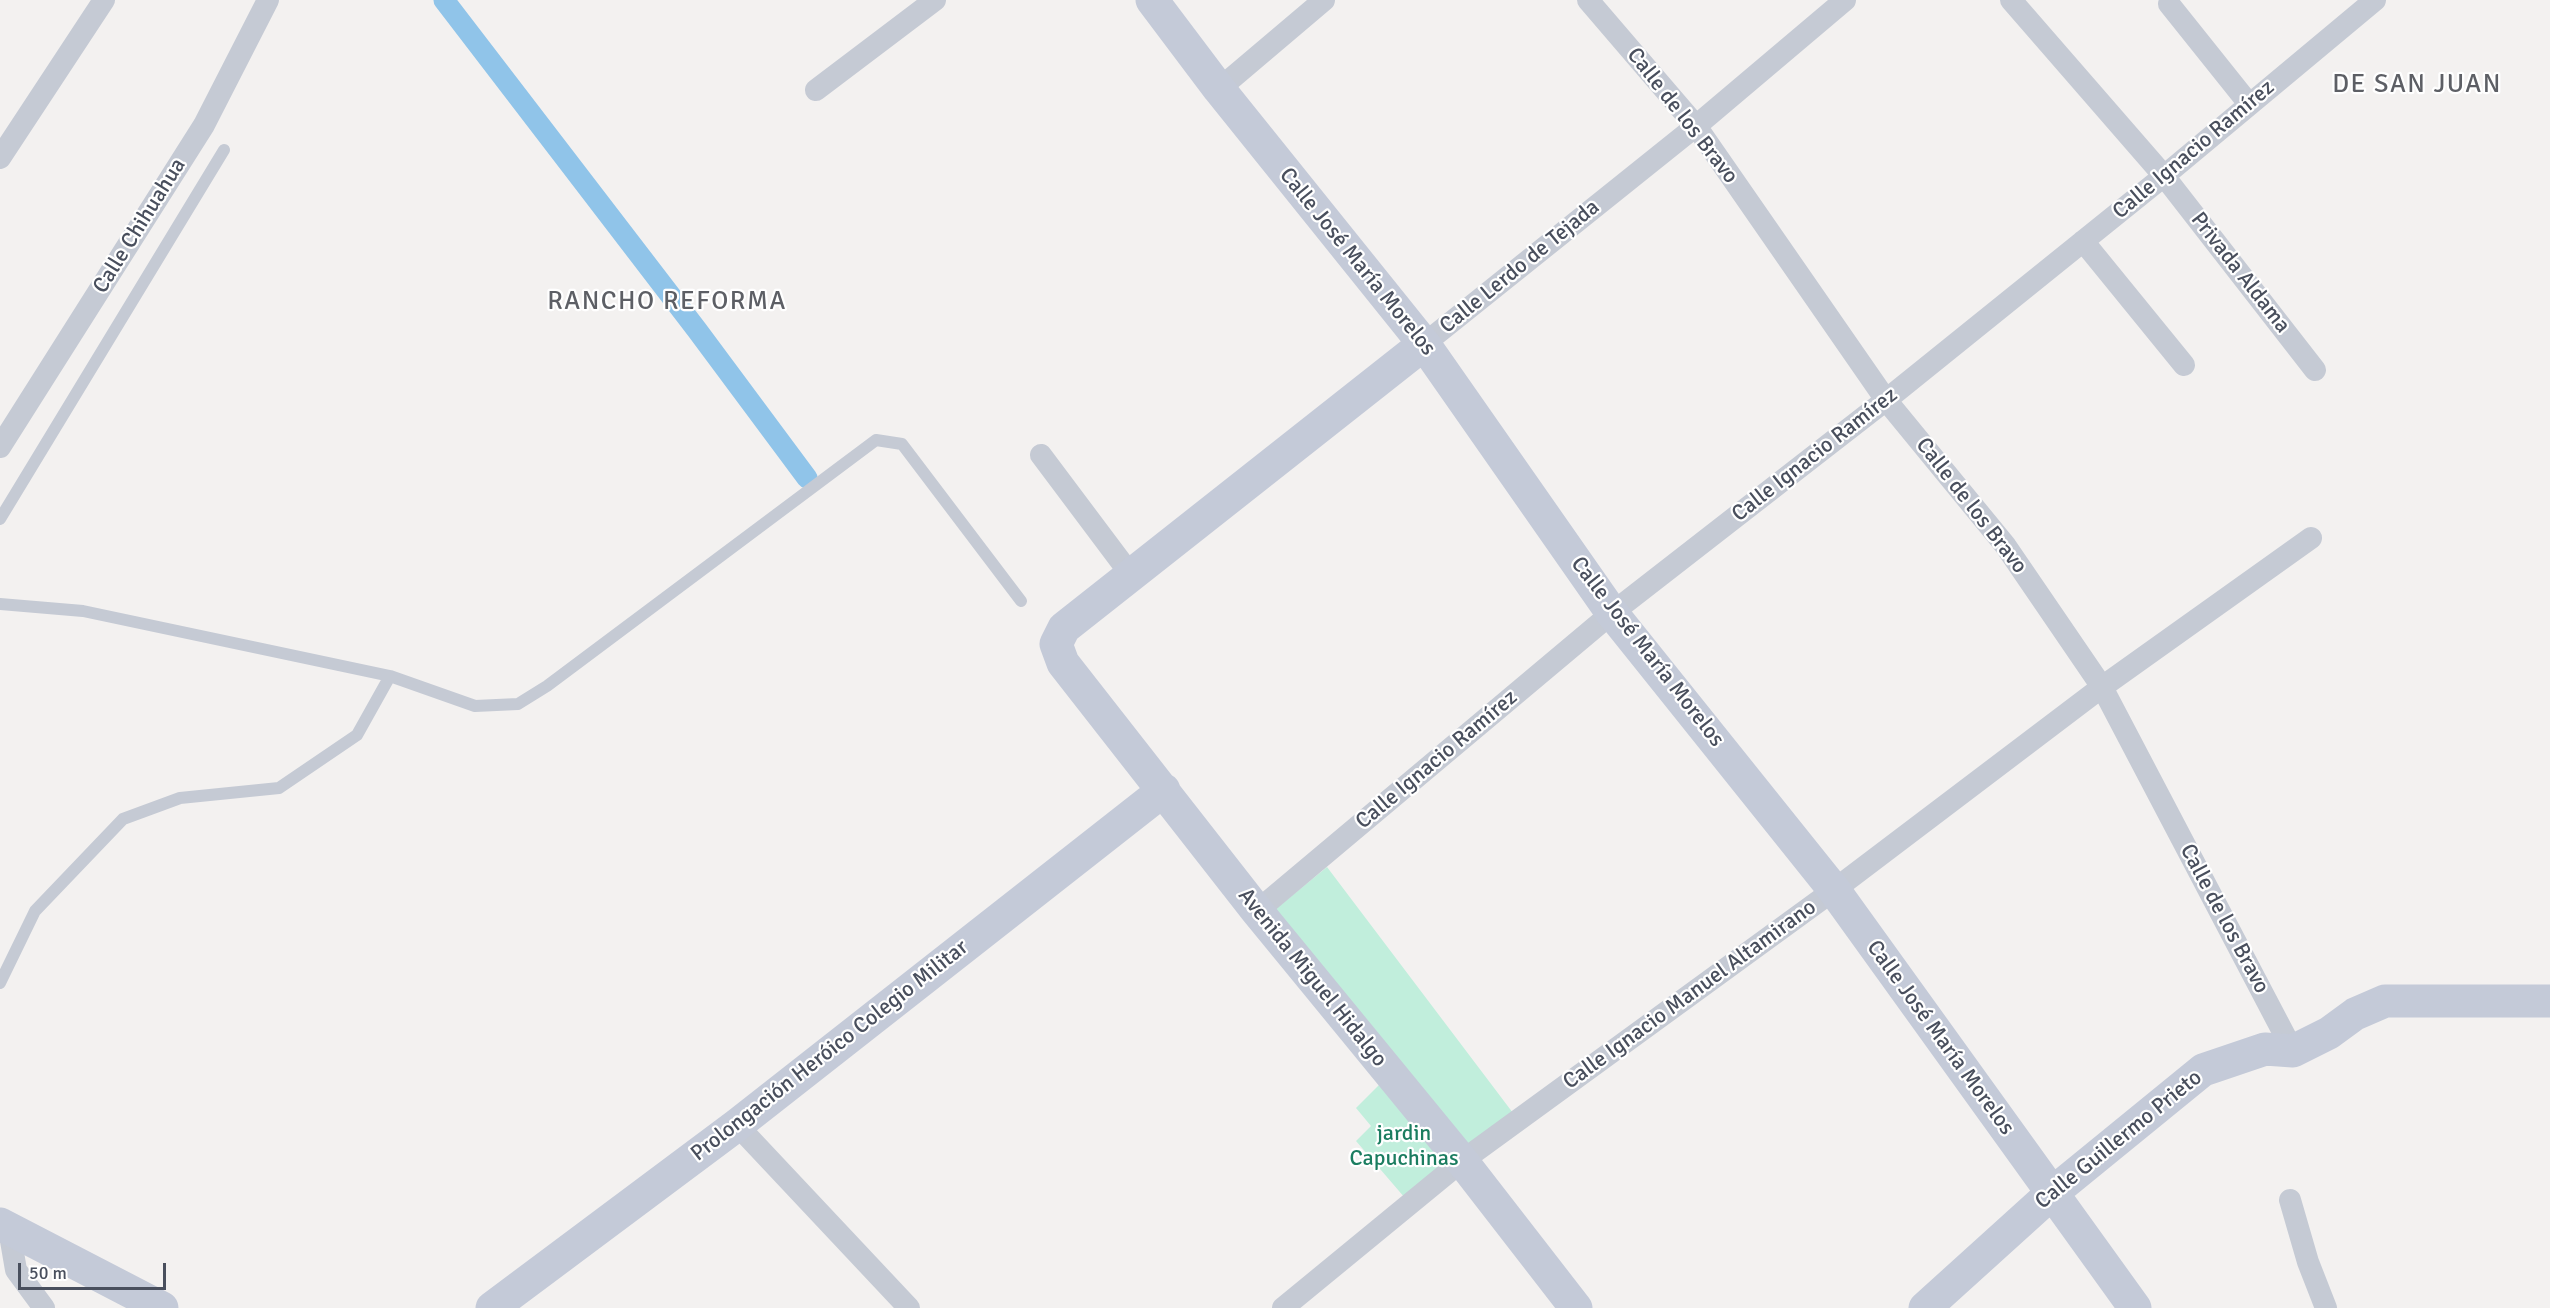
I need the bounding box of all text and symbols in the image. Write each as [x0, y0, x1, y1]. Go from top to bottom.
street label: Calle de los Bravo [1621, 43, 1743, 189]
district label: DE SAN JUAN [2332, 69, 2502, 101]
street label: Calle Ignacio Ramírez [2108, 75, 2280, 225]
street label: Calle Chihuahua [88, 154, 192, 298]
street label: Calle José María Morelos [1273, 163, 1441, 361]
street label: Calle Lerdo de Tejada [1435, 194, 1605, 340]
street label: Privada Aldama [2185, 207, 2295, 339]
district label: RANCHO REFORMA [547, 286, 787, 318]
street label: Calle Ignacio Ramírez [1727, 382, 1903, 528]
street label: Calle de los Bravo [1910, 433, 2032, 579]
street label: Calle José María Morelos [1565, 552, 1729, 752]
street label: Calle Ignacio Ramírez [1351, 685, 1523, 835]
street label: Calle de los Bravo [2174, 840, 2274, 998]
street label: Avenida Miguel Hidalgo [1232, 883, 1392, 1073]
street label: Calle Ignacio Manuel Altamirano [1558, 894, 1822, 1096]
street label: Prolongación Heróico Colegio Militar [686, 935, 974, 1167]
street label: Calle José María Morelos [1861, 936, 2019, 1140]
street label: Calle Guillermo Prieto [2030, 1065, 2208, 1215]
park label: jardin Capuchinas [1349, 1121, 1459, 1172]
scale bar [21, 1251, 170, 1289]
text: 50 m [29, 1262, 67, 1284]

